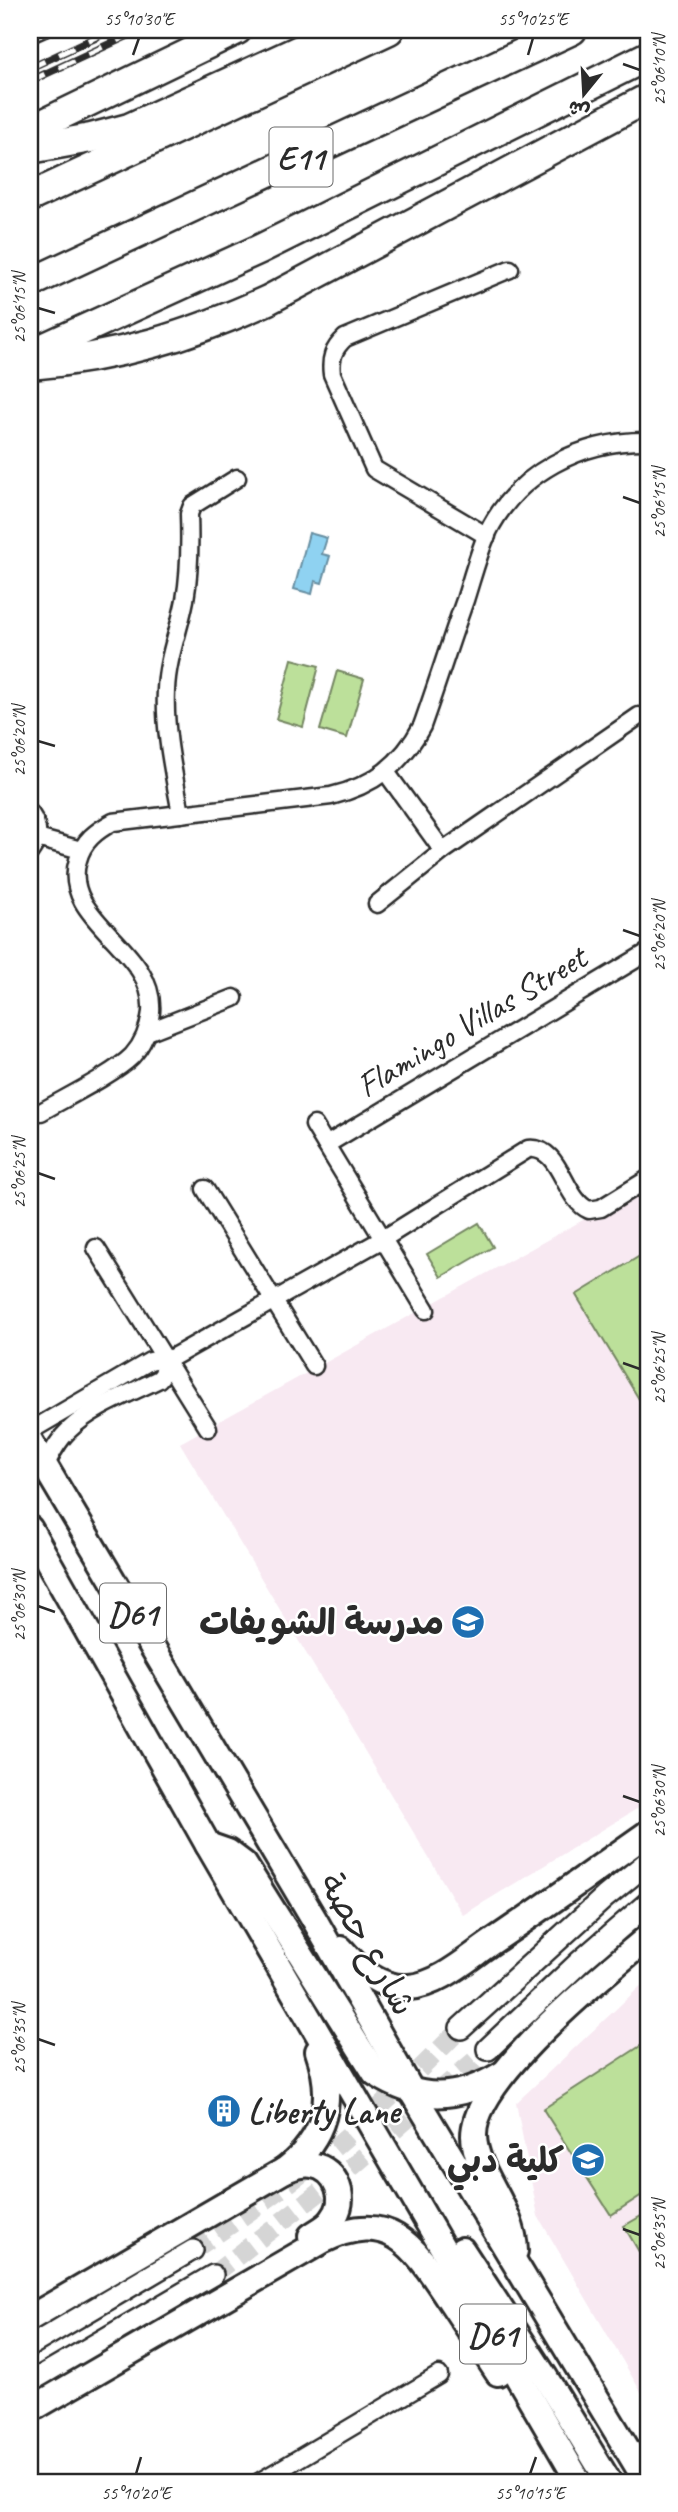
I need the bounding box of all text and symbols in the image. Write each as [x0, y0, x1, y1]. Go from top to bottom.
text: 55°10'30"E [104, 8, 176, 30]
text: 55°10'25"E [498, 8, 570, 30]
text: 25°06'10"N [648, 31, 670, 105]
north arrow [548, 60, 618, 130]
text: ش [565, 95, 593, 124]
road number: E11 [270, 127, 332, 186]
text: 25°06'15"N [8, 269, 30, 343]
text: 25°06'15"N [648, 464, 670, 538]
text: 25°06'20"N [8, 702, 30, 776]
text: 25°06'20"N [648, 897, 670, 971]
street label: Flamingo Villas Street [348, 933, 597, 1108]
text: 25°06'25"N [8, 1134, 30, 1208]
text: 25°06'25"N [648, 1330, 670, 1404]
text: 25°06'30"N [8, 1567, 30, 1641]
road number: D61 [100, 1583, 166, 1642]
place label: مدرسة الشويفات [199, 1600, 444, 1645]
school or university icon: مدرسة الشويفات [449, 1603, 487, 1641]
text: 25°06'30"N [648, 1763, 670, 1837]
street label: شارع حصة [307, 1865, 426, 2025]
text: 25°06'35"N [8, 2000, 30, 2074]
place label: Liberty Lane [248, 2089, 403, 2134]
building icon: Liberty Lane [205, 2092, 243, 2130]
place label: كلية دبي [447, 2138, 564, 2191]
school or university icon: كلية دبي [569, 2141, 607, 2179]
text: 25°06'35"N [648, 2196, 670, 2270]
road number: D61 [460, 2304, 526, 2364]
text: 55°10'20"E [101, 2482, 173, 2504]
text: 55°10'15"E [495, 2482, 567, 2504]

